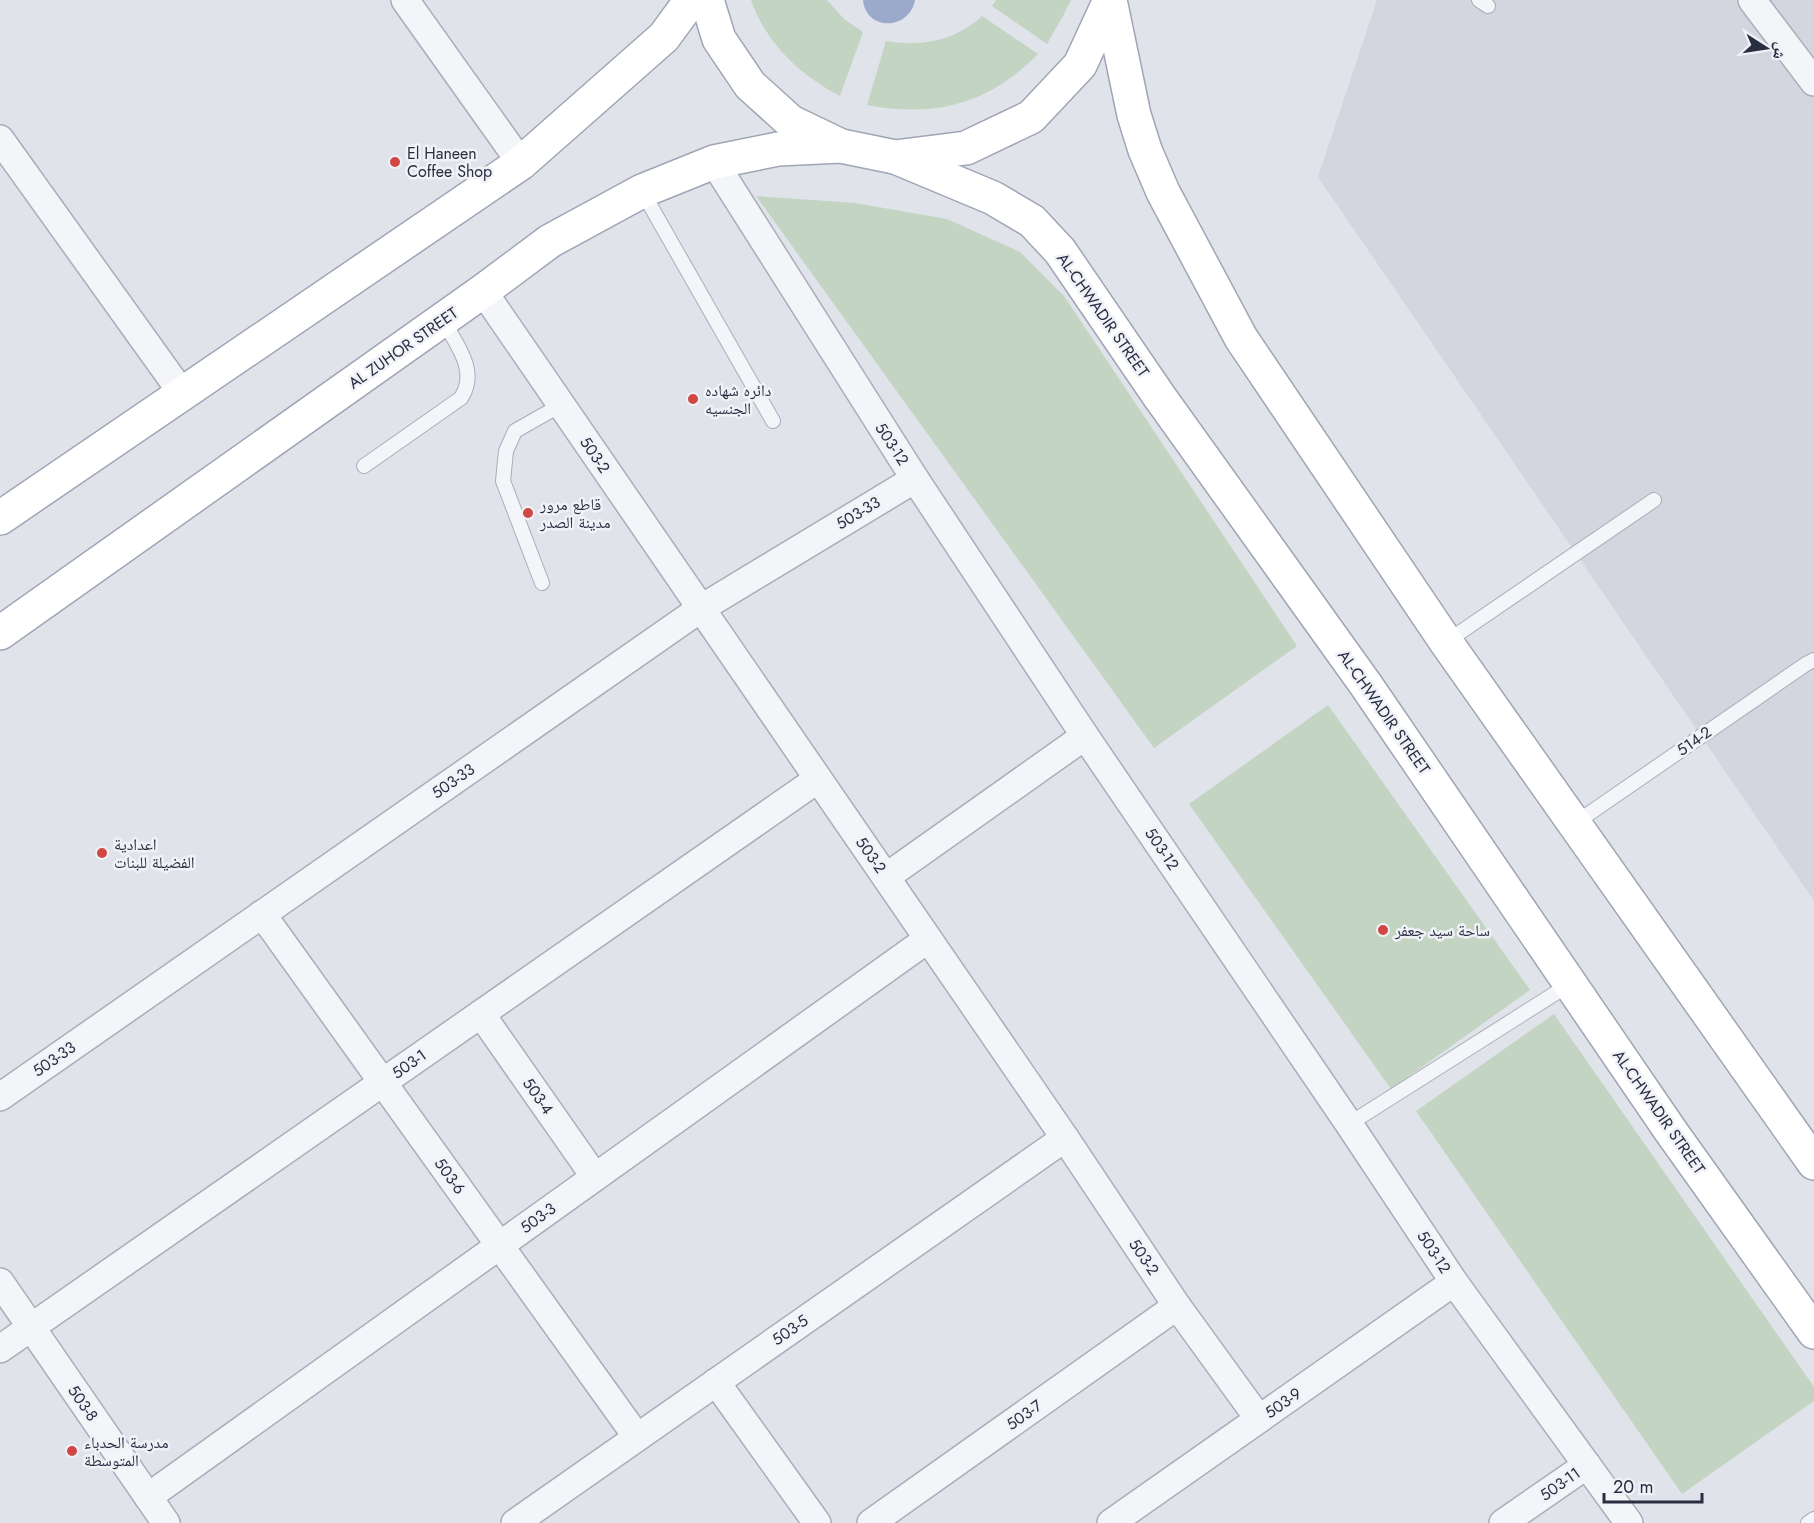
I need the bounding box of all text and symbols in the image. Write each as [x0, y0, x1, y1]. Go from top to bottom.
north arrow [1736, 18, 1796, 78]
text: ش [1767, 40, 1793, 62]
place label: El Haneen Coffee Shop [407, 142, 492, 183]
marker: El Haneen Coffee Shop [388, 155, 402, 169]
street label: AL-CHWADIR STREET [1051, 248, 1155, 382]
street label: AL ZUHOR STREET [343, 301, 463, 395]
place label: دائره شهاده الجنسيه [705, 379, 771, 420]
marker: دائره شهاده الجنسيه [686, 392, 700, 406]
street label: 503-12 [870, 418, 914, 470]
street label: 503-2 [574, 432, 616, 478]
street label: 503-33 [831, 491, 885, 535]
place label: قاطع مرور مدينة الصدر [539, 493, 610, 534]
marker: قاطع مرور مدينة الصدر [521, 506, 535, 520]
street label: AL-CHWADIR STREET [1332, 645, 1436, 779]
street label: 514-2 [1672, 721, 1716, 761]
street label: 503-33 [427, 758, 480, 804]
street label: 503-12 [1139, 823, 1185, 875]
street label: 503-2 [850, 832, 892, 878]
place label: اعدادية الفضيلة للبنات [114, 833, 195, 874]
marker: اعدادية الفضيلة للبنات [95, 846, 109, 860]
place label: ساحة سيد جعفر [1394, 919, 1490, 942]
marker: ساحة سيد جعفر [1376, 923, 1390, 937]
street label: 503-33 [28, 1036, 81, 1082]
street label: 503-1 [387, 1044, 431, 1084]
street label: AL-CHWADIR STREET [1607, 1045, 1711, 1179]
street label: 503-4 [517, 1073, 559, 1119]
street label: 503-6 [429, 1153, 471, 1199]
street label: 503-3 [515, 1197, 561, 1239]
street label: 503-12 [1412, 1226, 1456, 1278]
street label: 503-2 [1123, 1234, 1165, 1280]
street label: 503-5 [767, 1309, 813, 1351]
street label: 503-8 [62, 1380, 104, 1426]
street label: 503-9 [1260, 1382, 1306, 1424]
street label: 503-7 [1001, 1394, 1047, 1436]
place label: مدرسة الحدباء المتوسطة [84, 1431, 169, 1472]
marker: مدرسة الحدباء المتوسطة [65, 1444, 79, 1458]
street label: 503-11 [1535, 1462, 1585, 1506]
scale bar [1604, 1466, 1702, 1504]
text: 20 m [1613, 1474, 1653, 1500]

